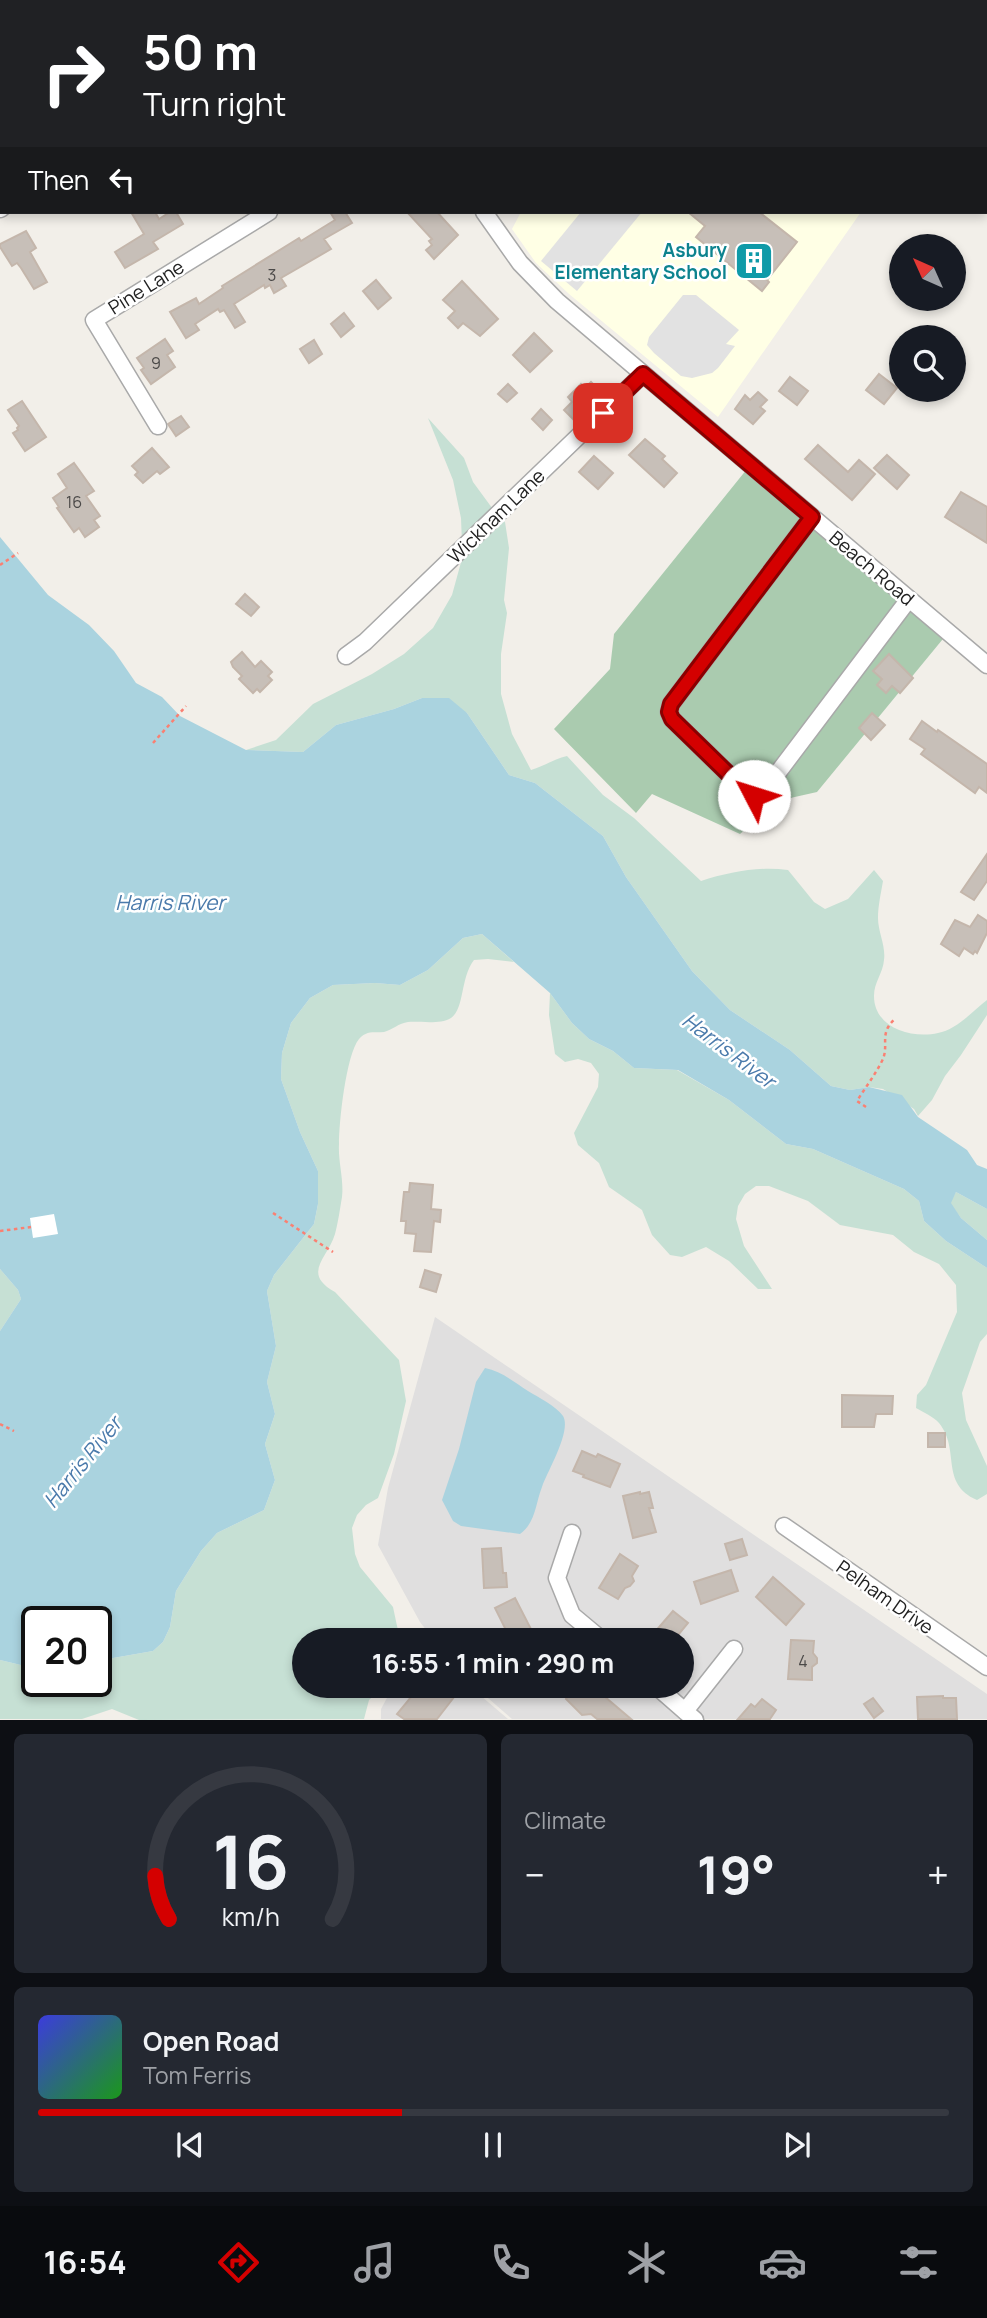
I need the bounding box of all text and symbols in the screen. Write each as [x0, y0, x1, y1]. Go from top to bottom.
text: 50 m [143, 18, 258, 85]
icon: right [28, 28, 119, 119]
text: Turn right [143, 82, 286, 126]
icon: left [103, 161, 141, 199]
text: Then [28, 162, 89, 198]
north arrow [889, 234, 966, 312]
map controls [889, 234, 966, 402]
place label: Asbury Elementary School [554, 237, 727, 285]
building icon: Asbury Elementary School [733, 240, 775, 282]
street label: Pine Lane [103, 254, 189, 320]
house number: 3 [268, 264, 276, 286]
button: search [889, 325, 966, 402]
house number: 9 [151, 352, 161, 374]
pin [573, 383, 633, 443]
icon: arrive [584, 394, 622, 432]
street label: Wickham Lane [442, 463, 550, 569]
house number: 16 [66, 491, 82, 513]
street label: Beach Road [824, 525, 920, 611]
position arrow [717, 759, 791, 833]
water label: Harris River [115, 888, 227, 916]
water label: Harris River [677, 1006, 783, 1096]
water label: Harris River [37, 1409, 129, 1513]
street label: Pelham Drive [831, 1554, 939, 1640]
speed limit sign: 20 [21, 1606, 112, 1697]
text: 16:55 · 1 min · 290 m [372, 1645, 614, 1681]
house number: 4 [798, 1650, 808, 1672]
text: Climate [525, 1804, 606, 1836]
text: 16 [212, 1812, 289, 1912]
text: 19° [697, 1839, 775, 1910]
text: − [525, 1848, 545, 1900]
text: + [927, 1848, 949, 1900]
text: km/h [221, 1899, 279, 1934]
text: Open Road [143, 2023, 279, 2059]
text: Tom Ferris [143, 2059, 251, 2091]
icon: previous [171, 2126, 209, 2164]
icon: pause [474, 2126, 512, 2164]
icon: next [778, 2126, 816, 2164]
icon: directions [214, 2238, 263, 2287]
icon: music [350, 2238, 399, 2287]
icon: phone [486, 2238, 535, 2287]
icon: climate [622, 2238, 671, 2287]
icon: car [758, 2238, 807, 2287]
icon: filters [894, 2238, 943, 2287]
text: 16:54 [44, 2240, 127, 2284]

